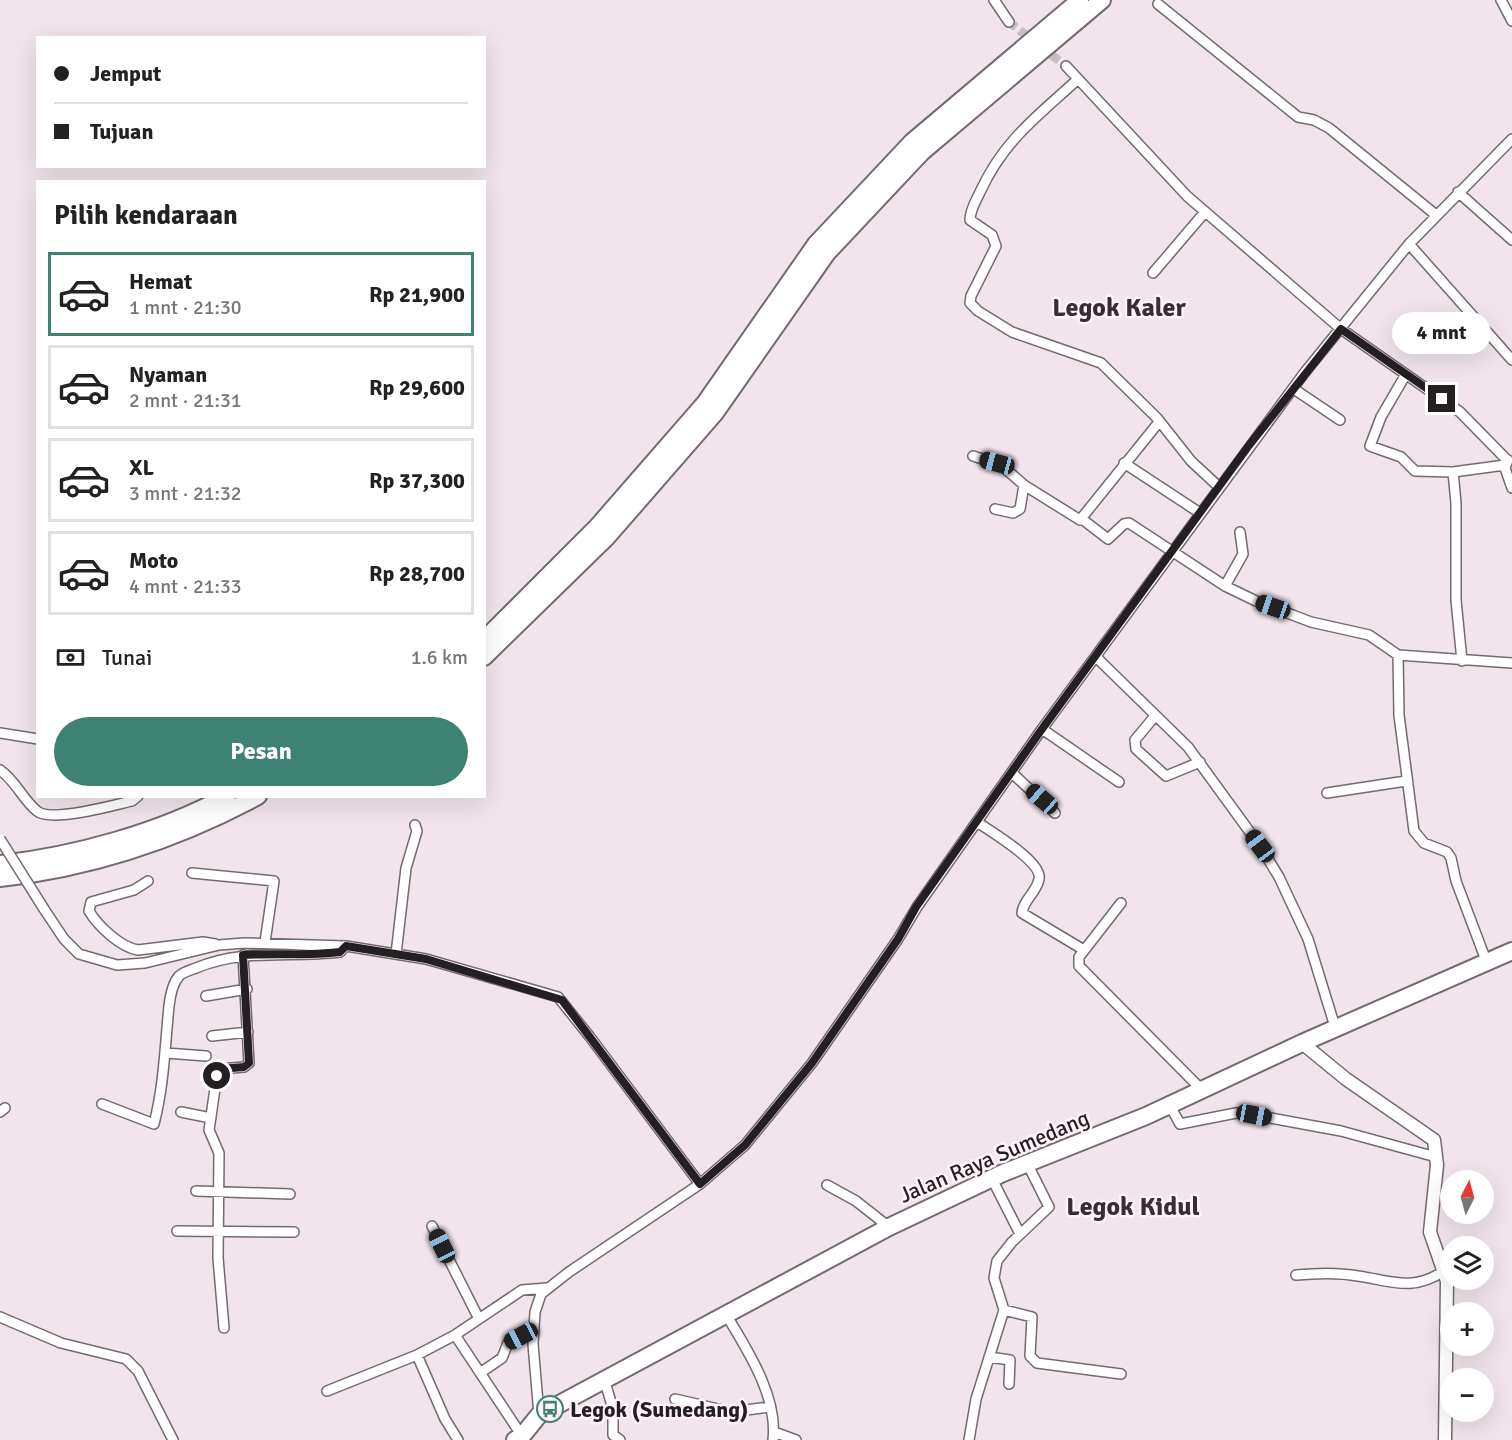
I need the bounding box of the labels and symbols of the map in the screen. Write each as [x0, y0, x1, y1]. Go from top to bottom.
district label: Legok Kaler [1052, 292, 1187, 324]
callout: 4 mnt [1392, 312, 1492, 354]
route end [1428, 385, 1455, 412]
car [977, 450, 1017, 476]
car [1253, 593, 1293, 621]
car [1023, 780, 1061, 818]
car [1242, 826, 1278, 866]
route start [203, 1062, 230, 1089]
car [1235, 1103, 1273, 1127]
street label: Jalan Raya Sumedang [895, 1104, 1093, 1209]
north arrow [1440, 1170, 1494, 1224]
district label: Legok Kidul [1066, 1191, 1200, 1223]
car [426, 1226, 458, 1266]
car [501, 1320, 541, 1352]
bus stop icon: Legok (Sumedang) [535, 1394, 565, 1424]
place label: Legok (Sumedang) [570, 1396, 748, 1423]

